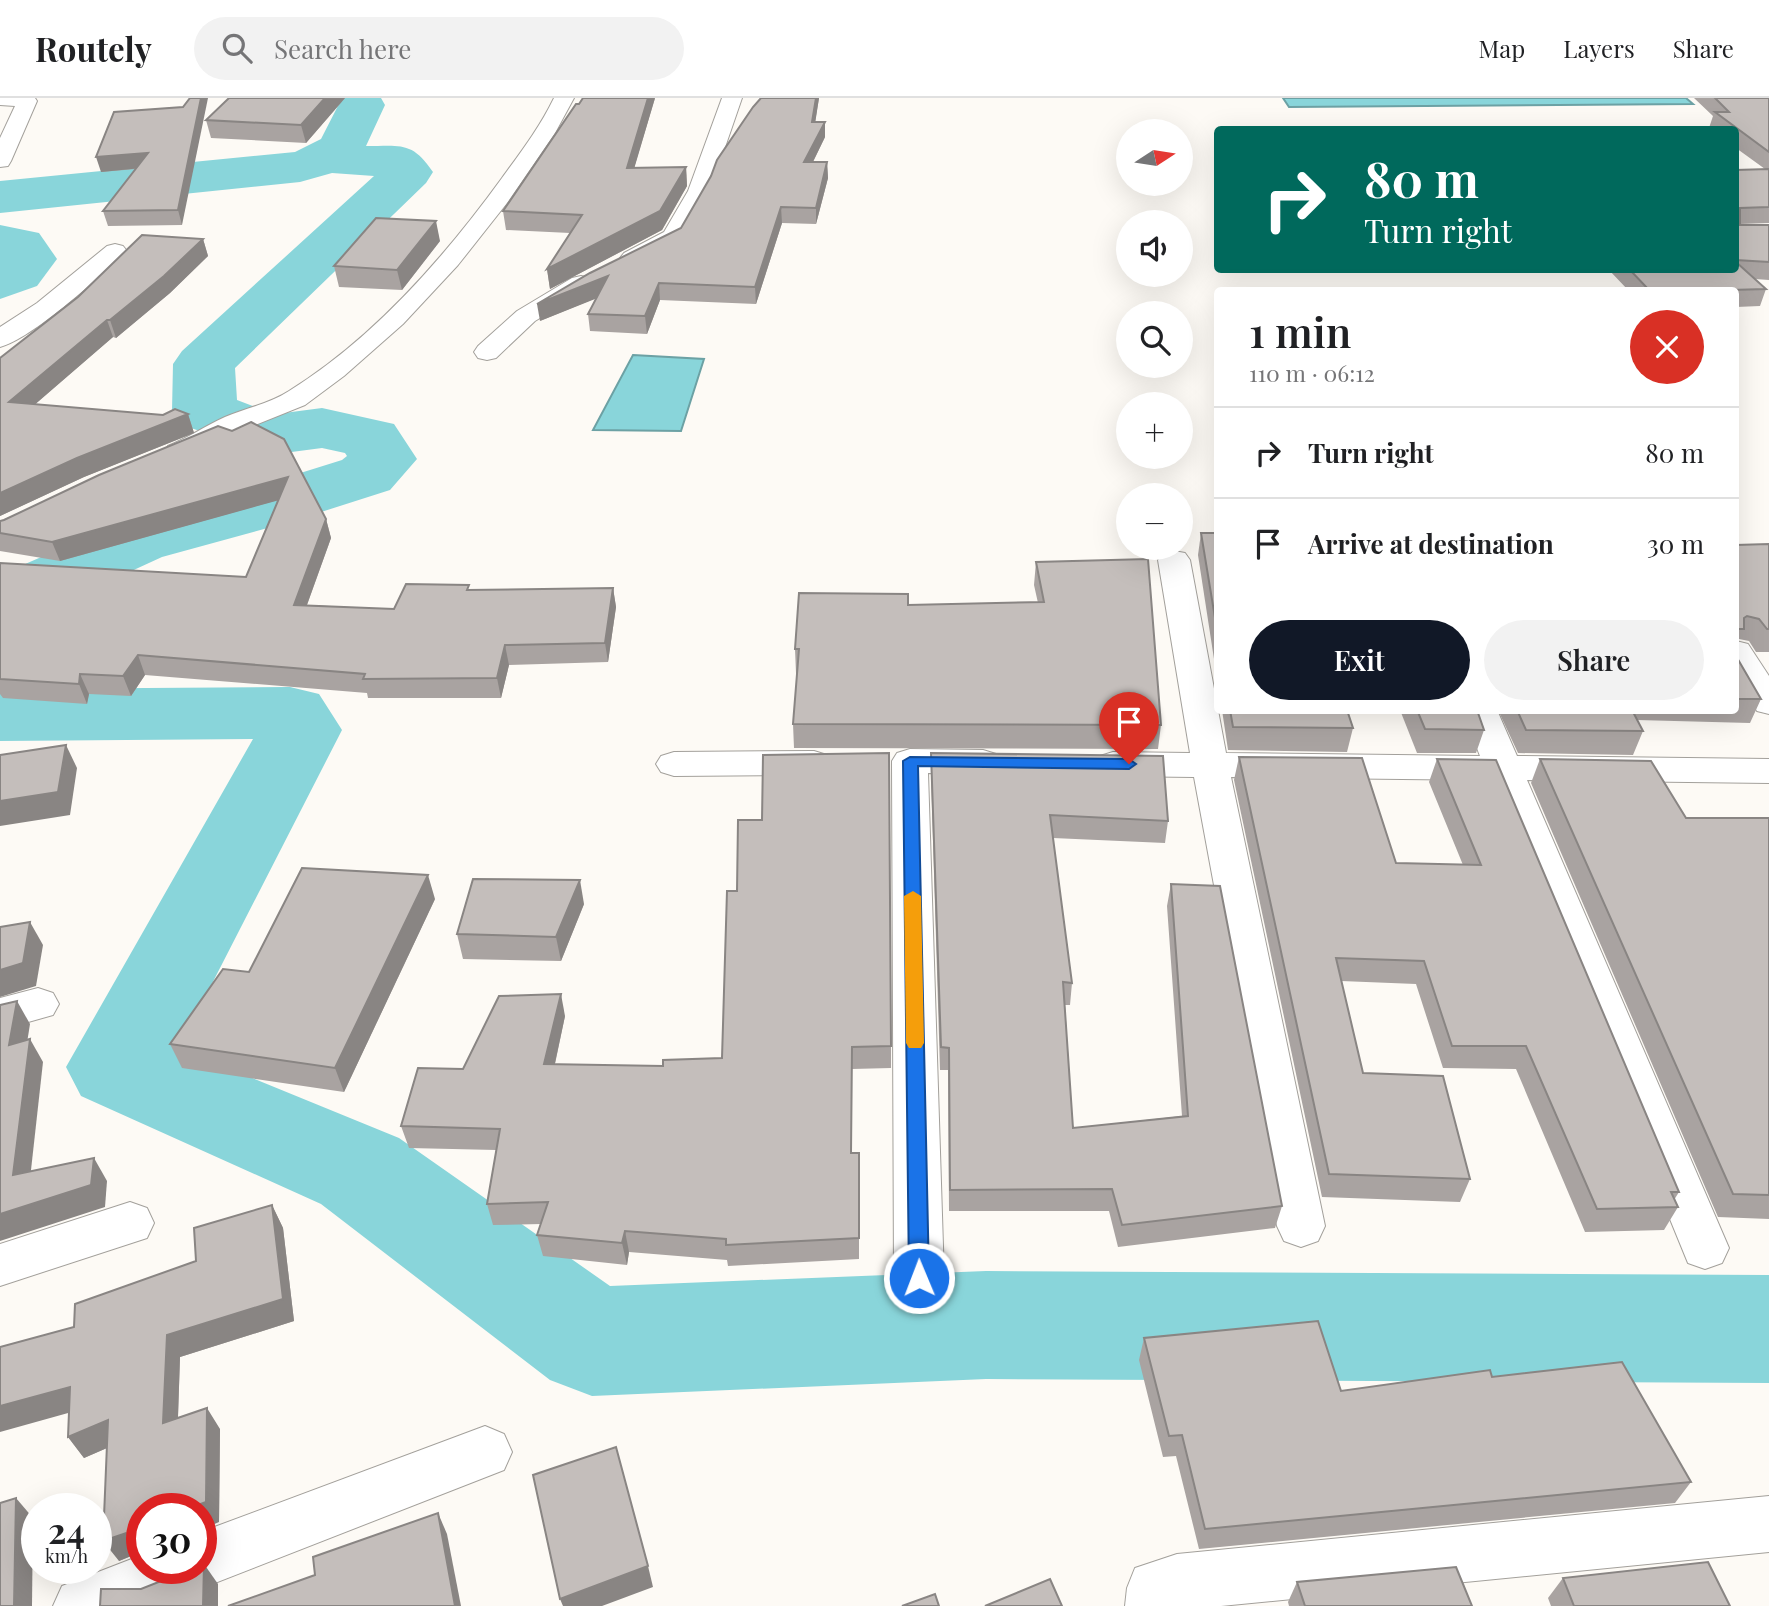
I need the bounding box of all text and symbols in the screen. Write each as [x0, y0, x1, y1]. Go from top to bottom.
search box [194, 17, 684, 80]
text: Routely [35, 26, 152, 70]
icon: search [218, 29, 256, 67]
text: Search here [274, 31, 411, 66]
text: Map [1479, 32, 1525, 64]
text: Layers [1563, 32, 1635, 64]
text: Share [1673, 32, 1734, 64]
north arrow [1116, 119, 1194, 196]
map controls [1116, 119, 1193, 560]
text: 80 m [1364, 145, 1479, 210]
icon: right [1249, 154, 1340, 245]
text: Turn right [1364, 208, 1512, 251]
button: sound [1116, 210, 1193, 287]
button: search [1116, 301, 1193, 378]
text: 1 min [1249, 303, 1351, 359]
button: close [1630, 310, 1704, 384]
text: 110 m · 06:12 [1249, 357, 1375, 388]
button: + [1116, 392, 1193, 469]
icon: right [1249, 434, 1287, 472]
text: Turn right [1308, 435, 1434, 470]
text: 80 m [1645, 435, 1704, 470]
button: − [1116, 483, 1193, 560]
icon: arrive [1249, 525, 1287, 563]
text: Arrive at destination [1308, 526, 1554, 561]
text: 30 m [1647, 526, 1704, 561]
button: Exit [1249, 620, 1470, 700]
button: Share [1484, 620, 1704, 700]
pin [1099, 692, 1159, 764]
icon: arrive [1110, 703, 1148, 741]
position arrow [882, 1241, 956, 1315]
speed limit sign: 30 [126, 1493, 217, 1584]
text: 24 [48, 1506, 85, 1553]
text: km/h [45, 1544, 88, 1568]

